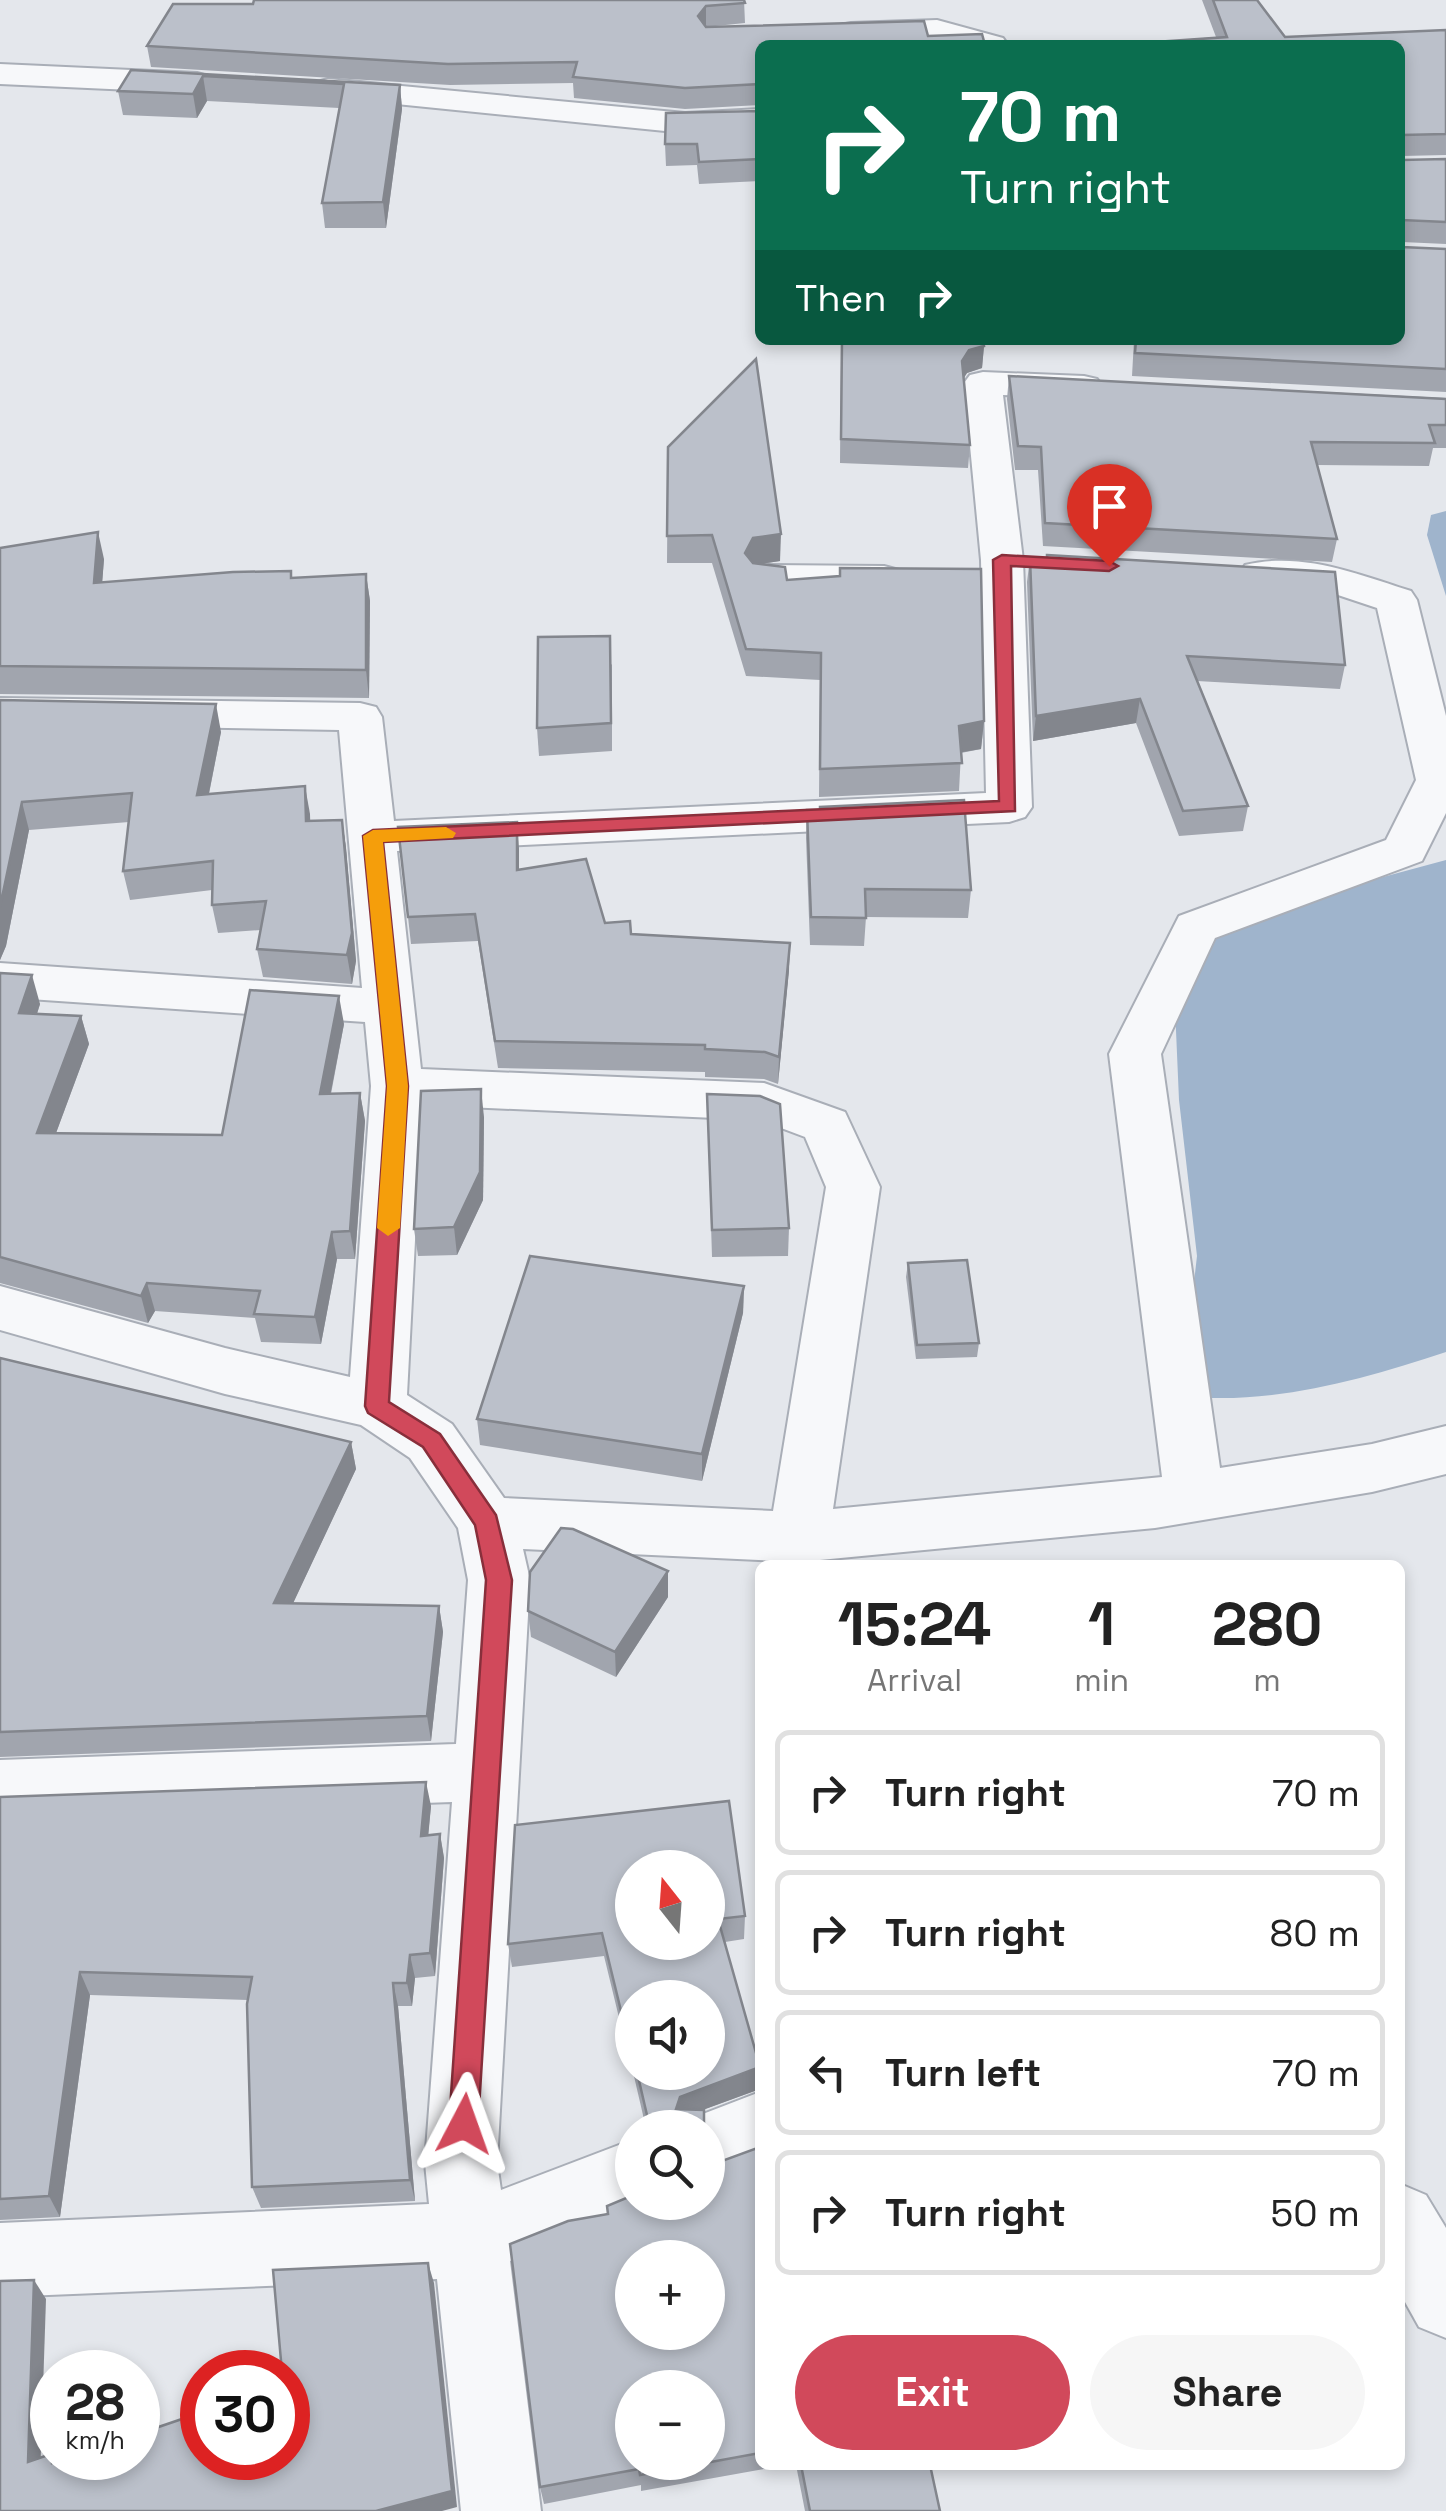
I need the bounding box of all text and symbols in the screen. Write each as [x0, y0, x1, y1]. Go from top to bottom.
text: 70 m [960, 72, 1121, 161]
icon: right [795, 80, 925, 210]
text: Turn right [960, 159, 1171, 216]
icon: right [906, 270, 961, 325]
text: Then [795, 274, 886, 322]
pin [1067, 464, 1152, 567]
icon: arrive [1082, 479, 1137, 534]
text: 15:24 [838, 1586, 992, 1663]
text: 1 [1088, 1586, 1115, 1663]
text: 280 [1212, 1586, 1322, 1663]
text: Arrival [867, 1660, 962, 1700]
text: min [1074, 1660, 1129, 1700]
text: m [1253, 1660, 1281, 1700]
icon: right [800, 1765, 855, 1820]
text: Turn right [885, 1769, 1066, 1817]
text: 70 m [1272, 1769, 1360, 1817]
north arrow [615, 1850, 725, 1960]
map controls [615, 1850, 725, 2480]
icon: right [800, 1905, 855, 1960]
text: Turn right [885, 1909, 1066, 1957]
text: 80 m [1270, 1909, 1360, 1957]
button: sound [615, 1980, 725, 2090]
icon: left [800, 2045, 855, 2100]
text: Turn left [885, 2049, 1041, 2097]
text: 70 m [1272, 2049, 1360, 2097]
position arrow [412, 2072, 516, 2176]
button: search [615, 2110, 725, 2220]
icon: right [800, 2185, 855, 2240]
text: Turn right [885, 2189, 1066, 2237]
text: 50 m [1270, 2189, 1360, 2237]
button: + [615, 2240, 725, 2350]
button: Exit [795, 2335, 1070, 2450]
button: Share [1090, 2335, 1365, 2450]
speed limit sign: 30 [180, 2350, 310, 2480]
button: − [615, 2370, 725, 2480]
text: 28 [65, 2371, 125, 2435]
text: km/h [65, 2424, 125, 2456]

